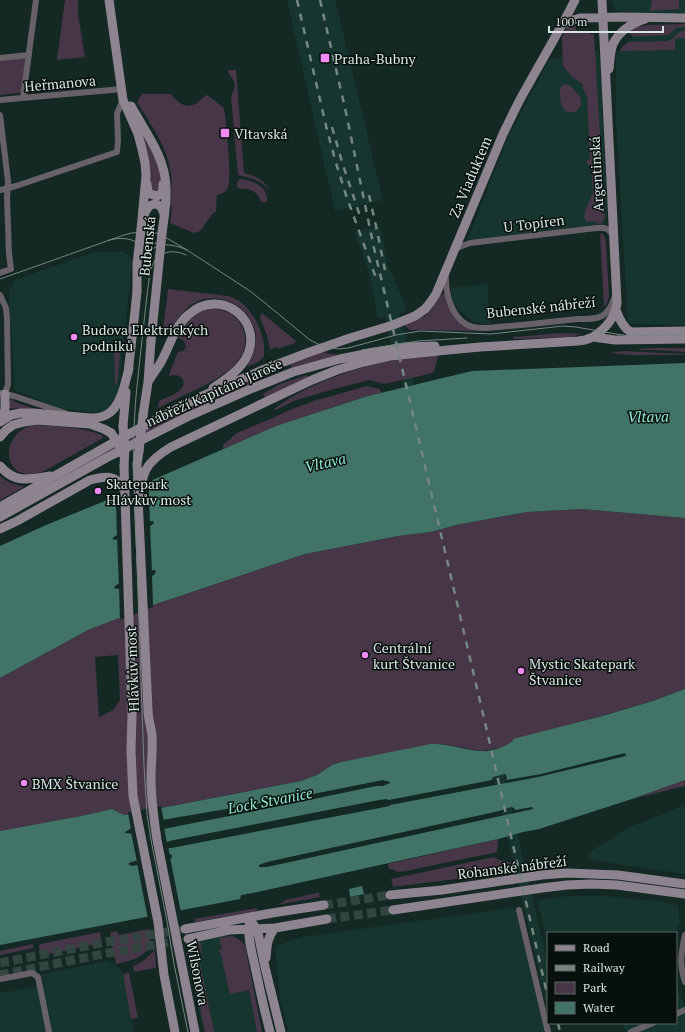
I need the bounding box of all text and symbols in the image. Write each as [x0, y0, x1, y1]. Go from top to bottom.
scale bar [549, 8, 663, 34]
text: 100 m [555, 14, 588, 29]
place label: Praha-Bubny [334, 49, 417, 68]
marker: Praha-Bubny [319, 52, 331, 64]
street label: Heřmanova [23, 70, 97, 96]
place label: Vltavská [234, 124, 288, 143]
marker: Vltavská [219, 127, 231, 139]
street label: Za Viaduktem [444, 133, 496, 221]
street label: Argentinská [585, 136, 607, 212]
street label: U Topíren [502, 210, 566, 236]
street label: Bubenská [134, 215, 160, 277]
street label: Bubenské nábřeží [486, 292, 597, 322]
place label: Budova Elektrických podniků [82, 320, 208, 355]
marker: Budova Elektrických podniků [69, 332, 79, 342]
street label: nábřeží Kapitána Jaroše [143, 353, 285, 431]
water label: Vltava [627, 406, 669, 426]
water label: Vltava [302, 448, 348, 476]
place label: Skatepark Hlávkův most [106, 474, 192, 509]
marker: Skatepark Hlávkův most [93, 486, 103, 496]
street label: Hlávkův most [121, 625, 143, 712]
place label: Centrální kurt Štvanice [373, 638, 455, 673]
marker: Centrální kurt Štvanice [360, 650, 370, 660]
place label: Mystic Skatepark Štvanice [529, 654, 636, 689]
marker: Mystic Skatepark Štvanice [516, 666, 526, 676]
place label: BMX Štvanice [32, 774, 118, 793]
marker: BMX Štvanice [19, 778, 29, 788]
water label: Lock Stvanice [225, 782, 314, 818]
street label: Rohanské nábřeží [456, 851, 568, 883]
legend [547, 932, 677, 1024]
street label: Wilsonova [182, 939, 214, 1007]
text: Road [583, 940, 610, 955]
text: Railway [583, 960, 626, 975]
text: Park [583, 980, 608, 995]
text: Water [583, 1000, 615, 1015]

